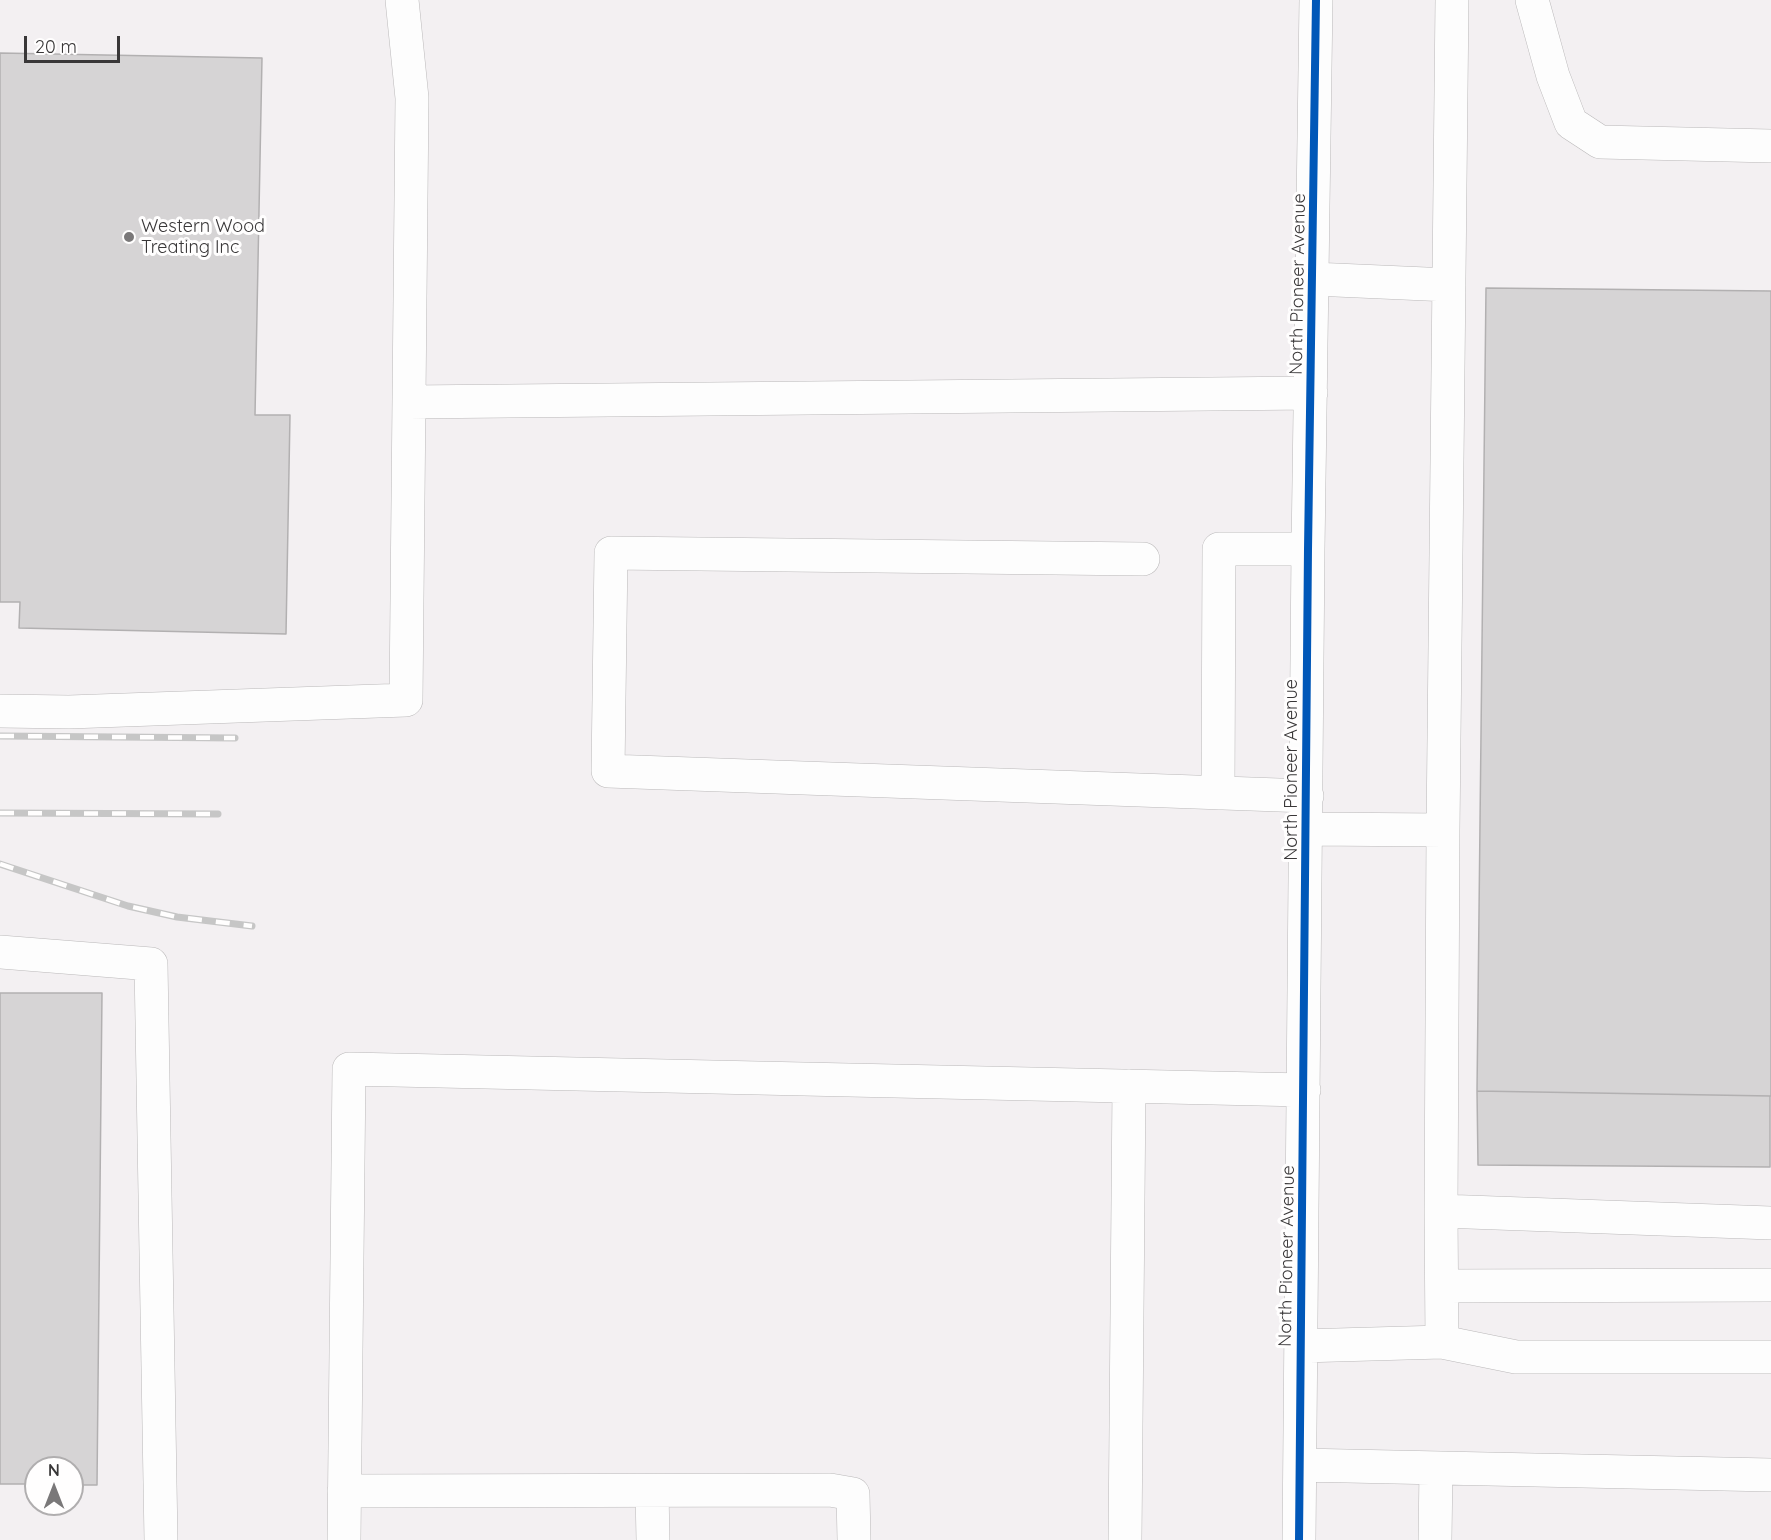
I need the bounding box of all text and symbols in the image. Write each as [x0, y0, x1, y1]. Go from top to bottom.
scale bar [27, 24, 123, 62]
text: 20 m [35, 35, 77, 58]
street label: North Pioneer Avenue [1286, 193, 1310, 375]
place label: Western Wood Treating Inc [141, 216, 265, 258]
marker: Western Wood Treating Inc [122, 230, 136, 244]
street label: North Pioneer Avenue [1281, 679, 1303, 861]
street label: North Pioneer Avenue [1275, 1165, 1299, 1347]
north arrow [24, 1456, 84, 1516]
text: N [48, 1460, 60, 1480]

